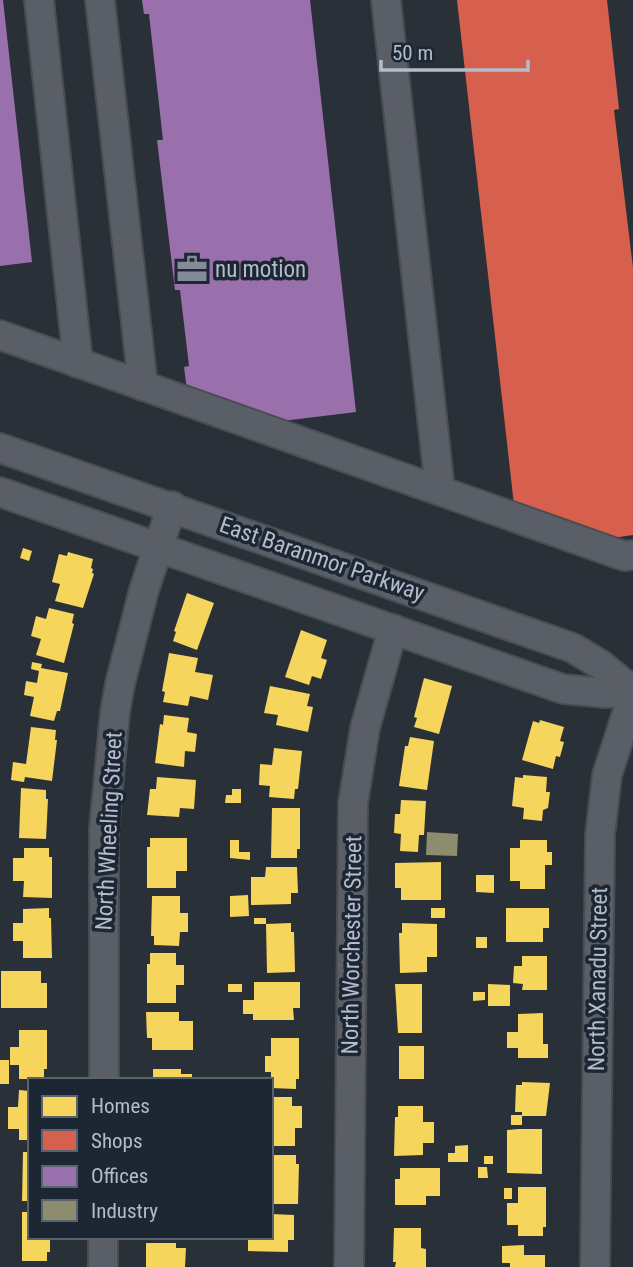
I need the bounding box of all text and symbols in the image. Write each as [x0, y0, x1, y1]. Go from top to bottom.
scale bar [381, 28, 528, 72]
text: 50 m [392, 41, 433, 65]
office icon: nu motion [175, 252, 209, 286]
place label: nu motion [215, 256, 306, 283]
street label: East Baranmor Parkway [216, 511, 428, 607]
street label: North Wheeling Street [90, 731, 128, 931]
street label: North Worchester Street [337, 835, 367, 1055]
street label: North Xanadu Street [583, 887, 613, 1071]
legend [28, 1078, 273, 1239]
text: Homes [91, 1094, 150, 1118]
text: Shops [91, 1129, 143, 1153]
text: Offices [91, 1164, 148, 1188]
text: Industry [91, 1199, 158, 1223]

